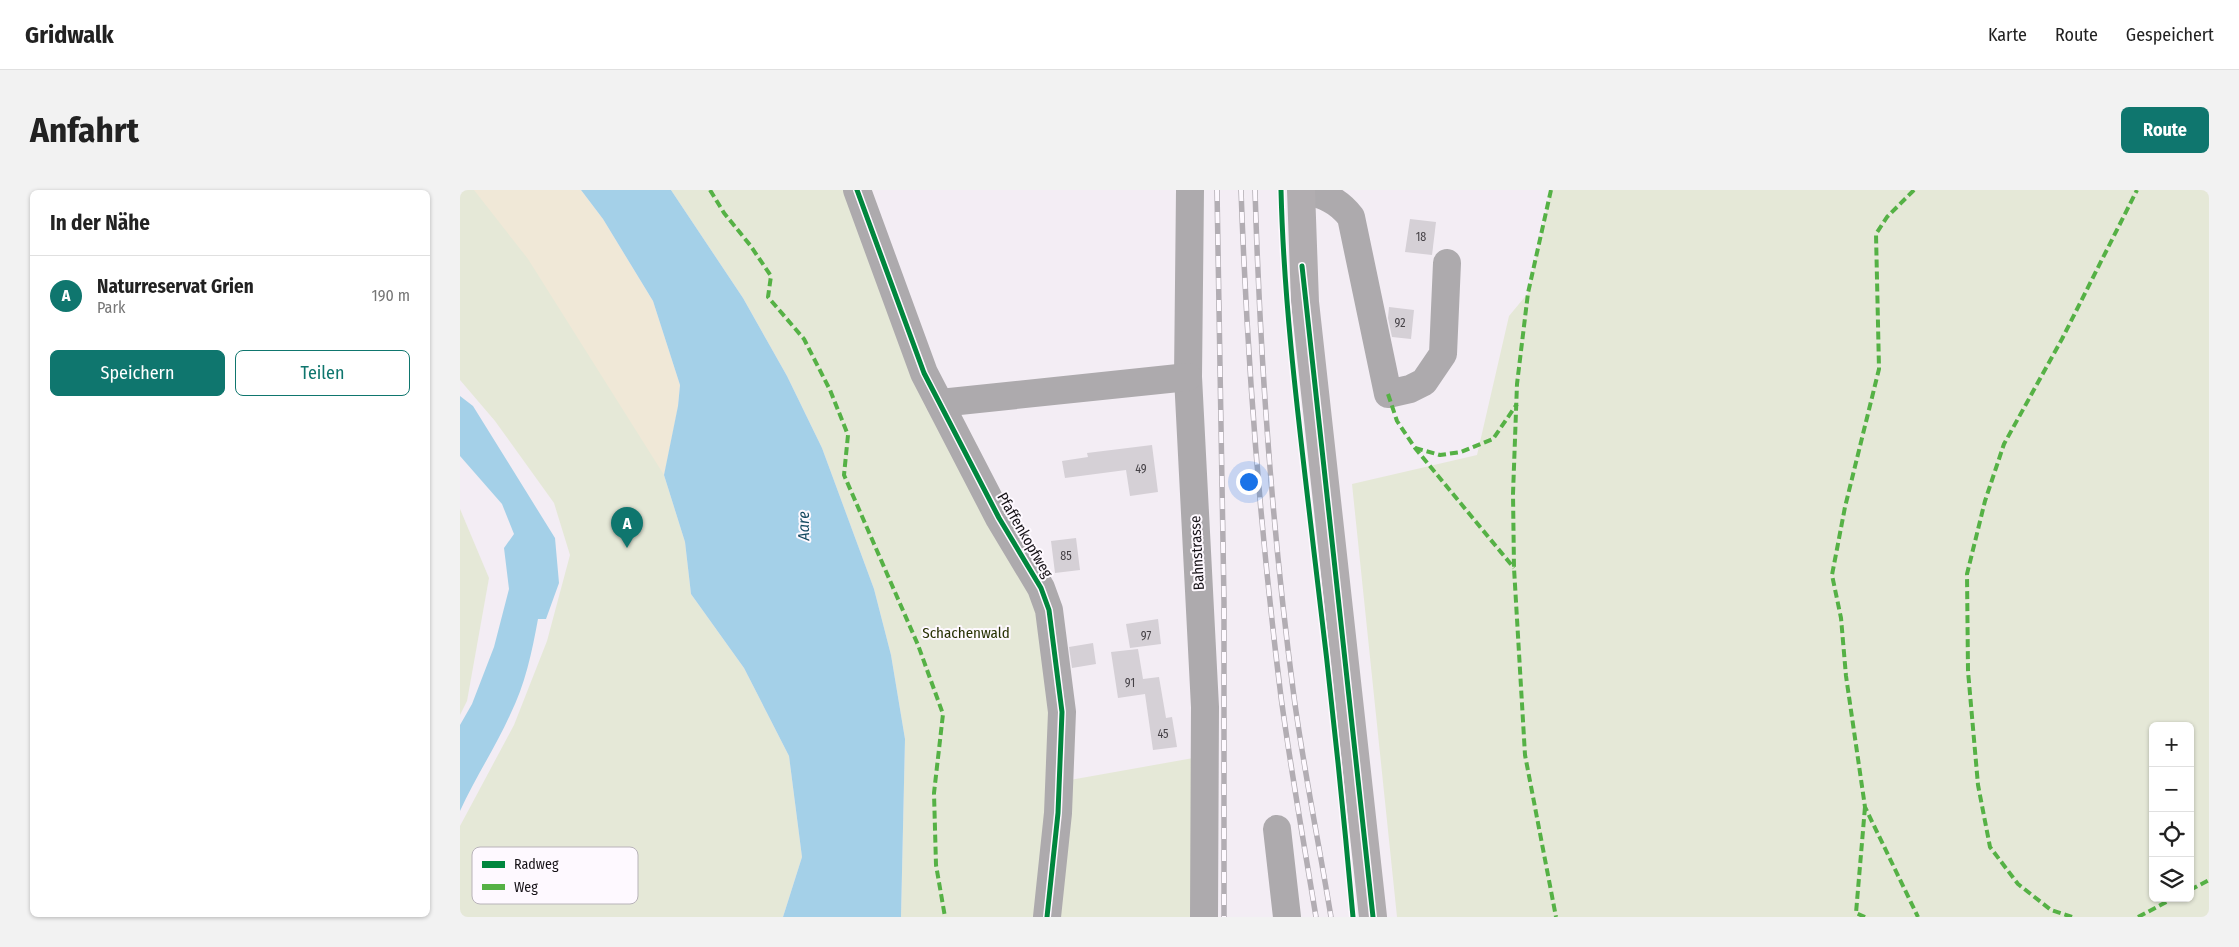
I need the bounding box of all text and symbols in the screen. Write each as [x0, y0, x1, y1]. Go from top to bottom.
text: Gridwalk [25, 21, 114, 49]
text: Karte [1988, 24, 2027, 46]
text: Route [2055, 24, 2098, 46]
text: Gespeichert [2126, 24, 2214, 46]
button: Route [2121, 107, 2209, 153]
text: Anfahrt [30, 109, 139, 151]
text: In der Nähe [50, 210, 150, 236]
house number: 18 [1416, 230, 1426, 244]
text: Naturreservat Grien [97, 275, 254, 298]
text: A [62, 286, 70, 305]
text: 190 m [372, 286, 410, 305]
text: Park [97, 298, 125, 317]
house number: 92 [1395, 316, 1405, 330]
button: Speichern [50, 350, 225, 396]
button: Teilen [235, 350, 410, 396]
house number: 49 [1135, 462, 1147, 476]
your location [1236, 469, 1262, 495]
street label: Pfaffenkopfweg [993, 489, 1057, 581]
pin: A [611, 507, 643, 548]
water label: Aare [794, 511, 813, 542]
street label: Bahnstrasse [1186, 515, 1208, 591]
house number: 85 [1060, 549, 1072, 563]
park label: Schachenwald [922, 624, 1010, 642]
house number: 97 [1141, 629, 1151, 643]
house number: 91 [1125, 676, 1135, 690]
map controls [2149, 722, 2194, 902]
button: + [2149, 722, 2194, 767]
house number: 45 [1157, 727, 1169, 741]
button: − [2149, 767, 2194, 812]
button: locate [2149, 812, 2194, 857]
legend [472, 847, 638, 904]
text: Radweg [514, 856, 559, 873]
button: layers [2149, 857, 2194, 902]
text: Weg [514, 879, 538, 896]

